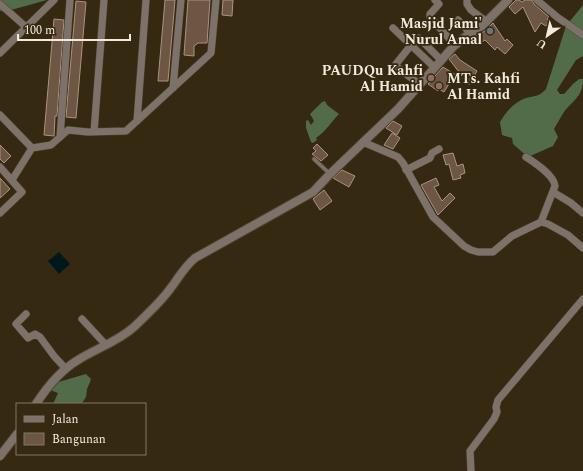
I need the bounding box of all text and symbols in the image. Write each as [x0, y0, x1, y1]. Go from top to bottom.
place label: Masjid Jami' Nurul Amal [400, 13, 482, 50]
scale bar [18, 16, 130, 42]
north arrow [527, 16, 567, 56]
text: 100 m [24, 21, 55, 40]
marker: Masjid Jami' Nurul Amal [485, 26, 495, 36]
text: U [533, 34, 550, 54]
place label: PAUDQu Kahfi Al Hamid [322, 60, 423, 97]
place label: MTs. Kahfi Al Hamid [447, 68, 520, 105]
marker: PAUDQu Kahfi Al Hamid [426, 73, 436, 83]
marker: MTs. Kahfi Al Hamid [434, 81, 444, 91]
legend [16, 403, 146, 455]
text: Jalan [52, 410, 79, 429]
text: Bangunan [52, 430, 106, 449]

